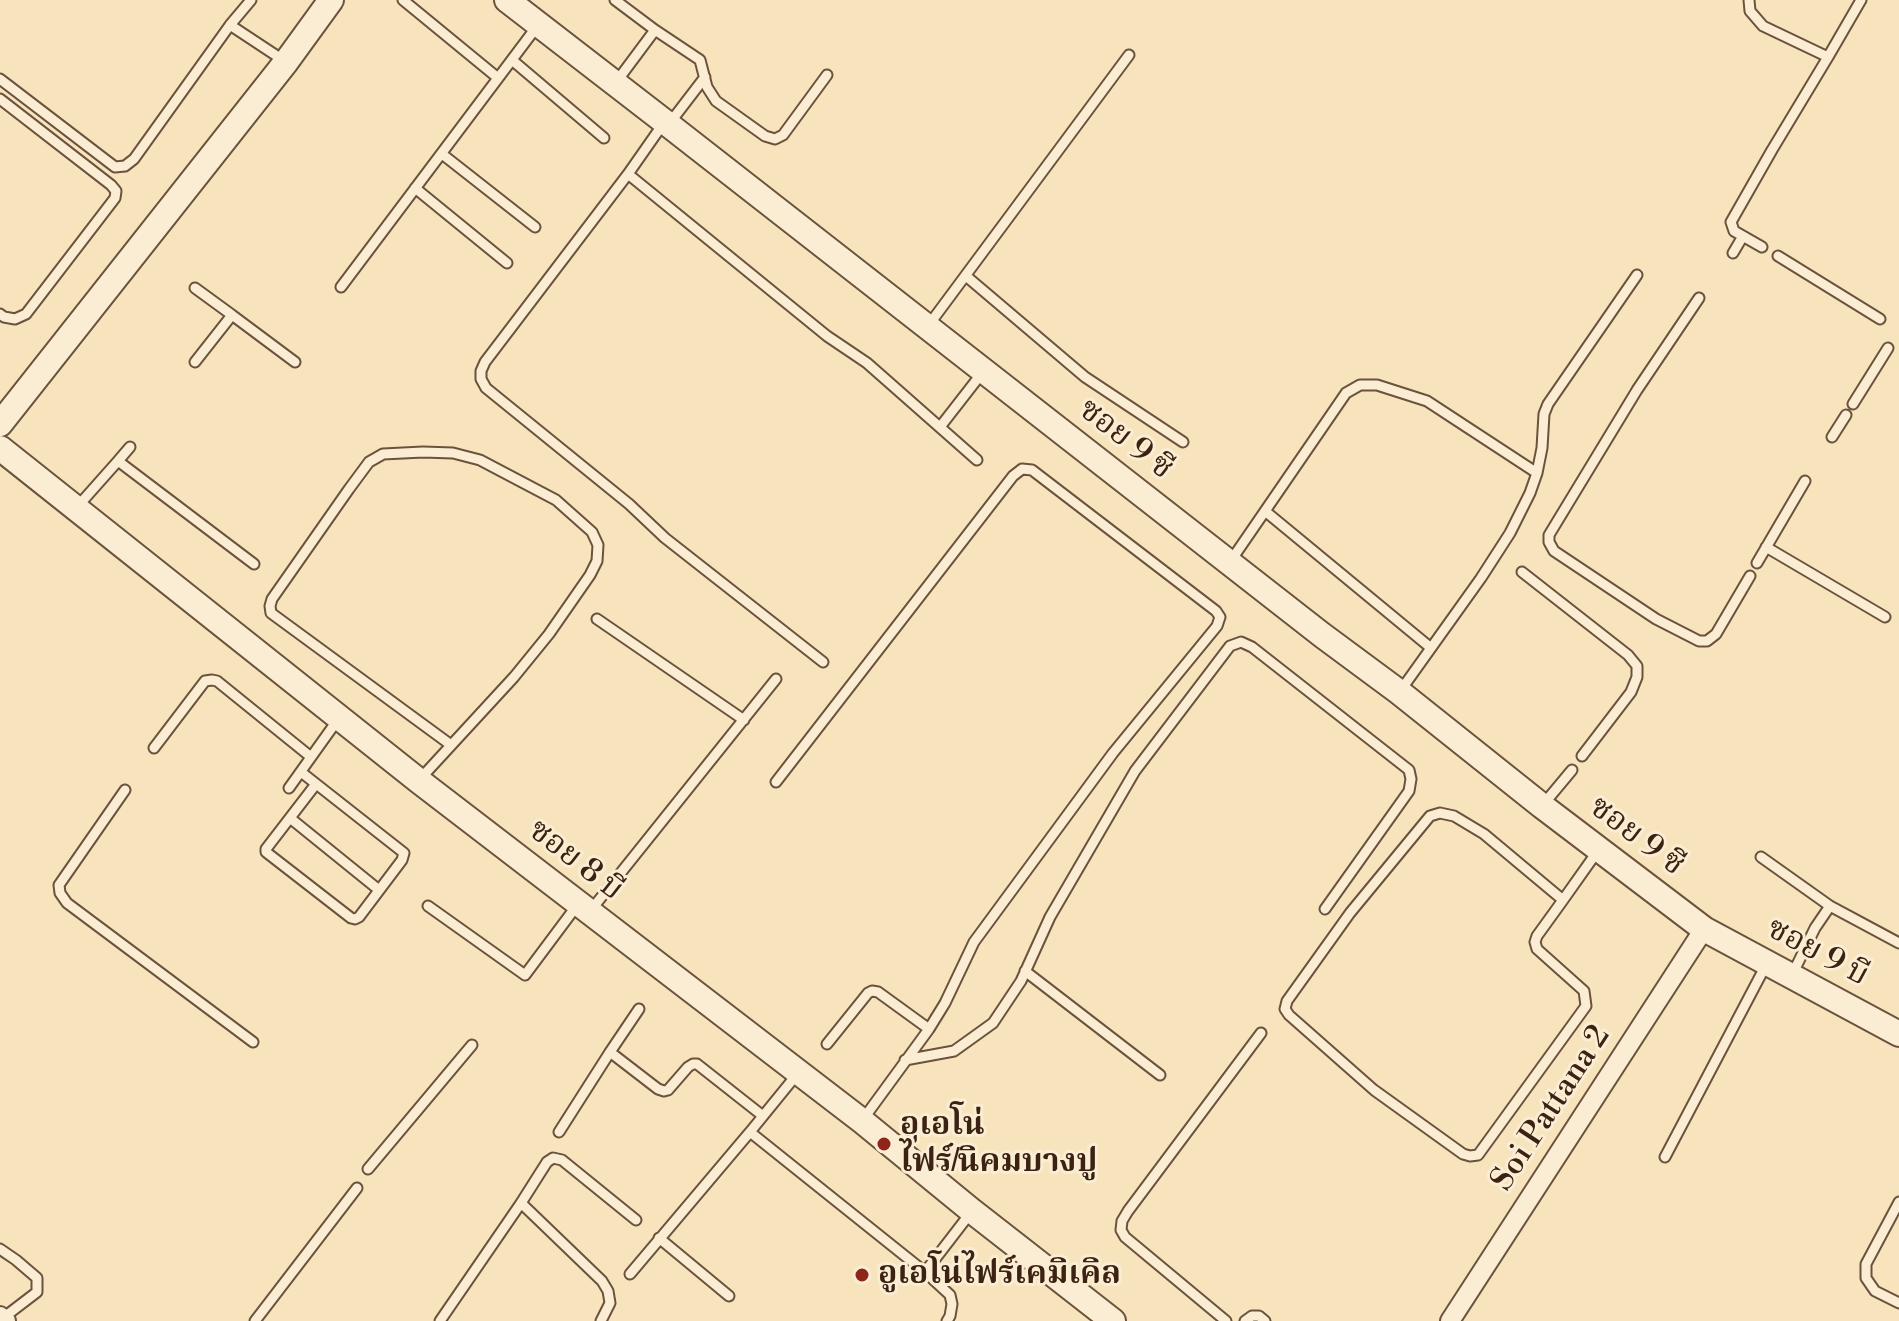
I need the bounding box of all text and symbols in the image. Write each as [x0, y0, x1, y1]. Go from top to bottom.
street label: ซอย 9 ซี [1070, 391, 1180, 489]
street label: ซอย 9 ซี [1581, 789, 1691, 885]
street label: ซอย 8 บี [520, 812, 630, 910]
street label: ซอย 9 บี [1760, 910, 1874, 996]
street label: Soi Pattana 2 [1484, 1019, 1620, 1199]
place label: อูเอโน่ ไฟร์/นิคมบางปู [900, 1107, 1097, 1182]
marker: อูเอโน่ ไฟร์/นิคมบางปู [875, 1135, 893, 1153]
place label: อูเอโน่ไฟร์เคมิเคิล [878, 1256, 1121, 1294]
marker: อูเอโน่ไฟร์เคมิเคิล [853, 1266, 871, 1284]

